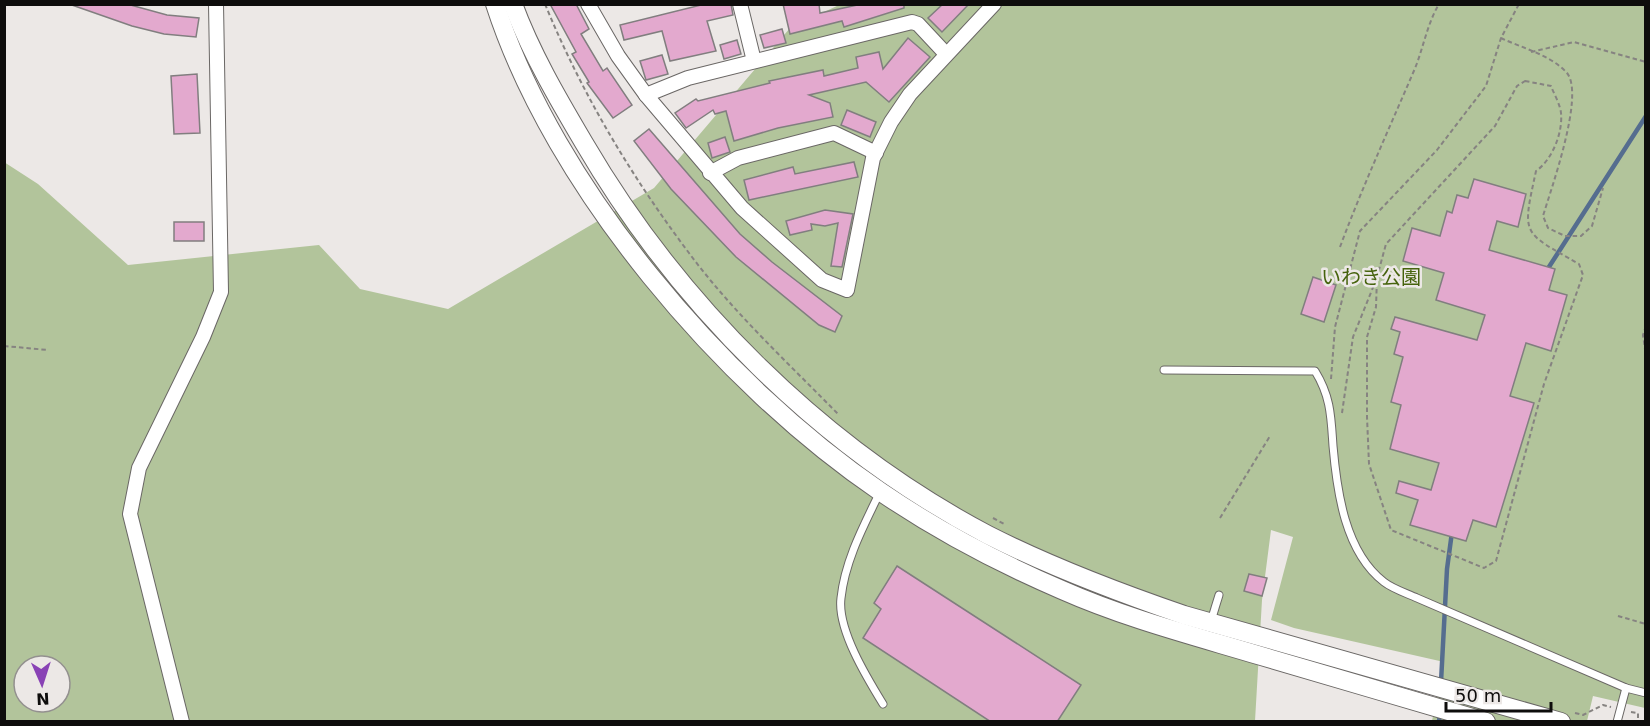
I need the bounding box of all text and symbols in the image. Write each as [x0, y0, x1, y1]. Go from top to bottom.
park label: いわき公園 [1321, 265, 1421, 289]
north arrow [12, 654, 72, 714]
scale bar [1446, 675, 1551, 713]
text: 50 m [1455, 685, 1501, 706]
text: N [36, 689, 50, 708]

